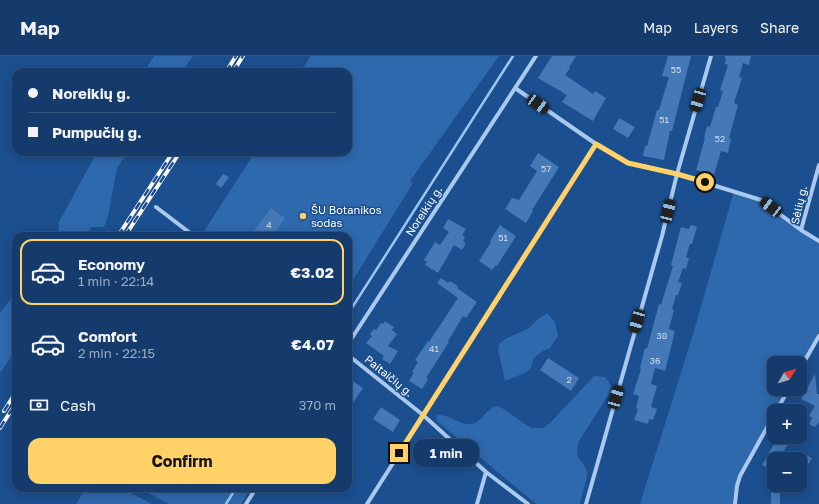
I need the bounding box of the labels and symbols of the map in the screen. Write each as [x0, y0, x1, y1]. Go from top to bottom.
house number: 55 [671, 64, 681, 75]
car [689, 87, 707, 113]
car [525, 92, 551, 116]
house number: 51 [659, 114, 669, 125]
house number: 52 [715, 133, 725, 144]
house number: 57 [541, 163, 551, 174]
route start [696, 173, 714, 191]
street label: Noreikių g. [403, 183, 445, 238]
street label: Sėlių g. [788, 184, 809, 226]
car [758, 195, 784, 219]
car [659, 198, 677, 224]
place label: ŠU Botanikos sodas [311, 203, 382, 229]
marker: ŠU Botanikos sodas [298, 211, 308, 221]
house number: 4 [266, 219, 272, 230]
house number: 51 [498, 232, 508, 243]
car [628, 308, 646, 334]
house number: 38 [657, 330, 667, 341]
house number: 41 [429, 343, 440, 354]
street label: Paitaičių g. [363, 352, 416, 399]
house number: 36 [650, 355, 660, 366]
north arrow [767, 356, 807, 396]
house number: 2 [566, 374, 572, 385]
car [607, 384, 625, 410]
callout: 1 min [413, 439, 479, 467]
route end [390, 444, 408, 462]

